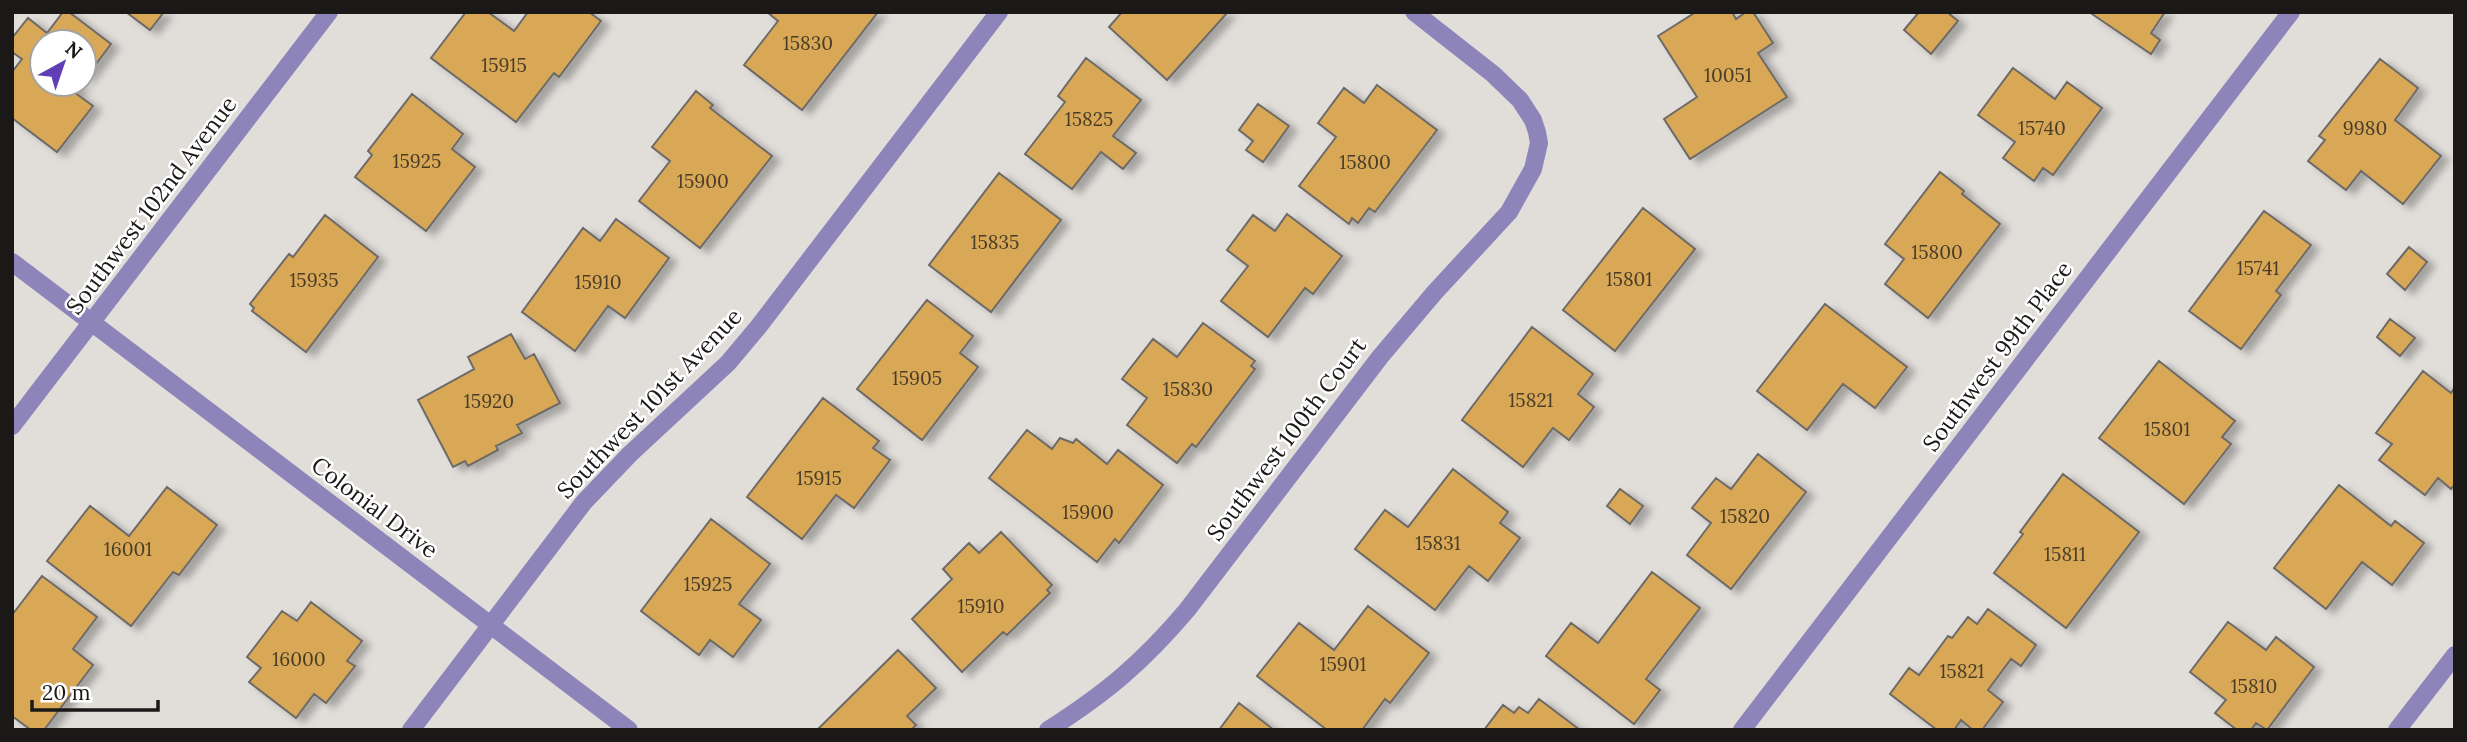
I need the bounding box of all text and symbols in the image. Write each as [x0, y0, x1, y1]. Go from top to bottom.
north arrow [28, 28, 98, 98]
house number: 15830 [783, 31, 833, 55]
text: N [61, 36, 88, 64]
house number: 15915 [481, 53, 527, 77]
house number: 10051 [1704, 63, 1752, 87]
street label: Southwest 102nd Avenue [59, 90, 243, 320]
house number: 15825 [1065, 107, 1113, 131]
house number: 15740 [2018, 116, 2066, 140]
house number: 9980 [2343, 116, 2387, 140]
house number: 15925 [393, 149, 441, 173]
house number: 15800 [1339, 150, 1391, 174]
house number: 15900 [677, 169, 729, 193]
house number: 15835 [971, 230, 1019, 254]
house number: 15800 [1911, 240, 1963, 264]
street label: Southwest 99th Place [1916, 255, 2078, 457]
house number: 15741 [2237, 256, 2280, 280]
house number: 15801 [1606, 267, 1652, 291]
house number: 15935 [289, 268, 339, 292]
house number: 15910 [575, 270, 621, 294]
street label: Southwest 101st Avenue [550, 302, 748, 504]
street label: Southwest 100th Court [1200, 332, 1372, 546]
house number: 15905 [892, 366, 942, 390]
house number: 15830 [1163, 377, 1213, 401]
house number: 15821 [1508, 388, 1554, 412]
house number: 15920 [464, 389, 514, 413]
house number: 15801 [2144, 417, 2190, 441]
street label: Colonial Drive [306, 450, 444, 564]
house number: 15915 [796, 466, 842, 490]
house number: 15900 [1062, 500, 1114, 524]
house number: 15820 [1720, 504, 1770, 528]
house number: 15831 [1415, 531, 1461, 555]
house number: 16001 [104, 537, 152, 561]
house number: 15811 [2044, 542, 2086, 566]
house number: 15925 [684, 572, 732, 596]
house number: 15910 [958, 594, 1004, 618]
house number: 16000 [272, 647, 326, 671]
house number: 15901 [1320, 652, 1367, 676]
house number: 15821 [1939, 659, 1985, 683]
scale bar [32, 668, 158, 712]
house number: 15810 [2231, 674, 2277, 698]
text: 20 m [42, 679, 91, 706]

